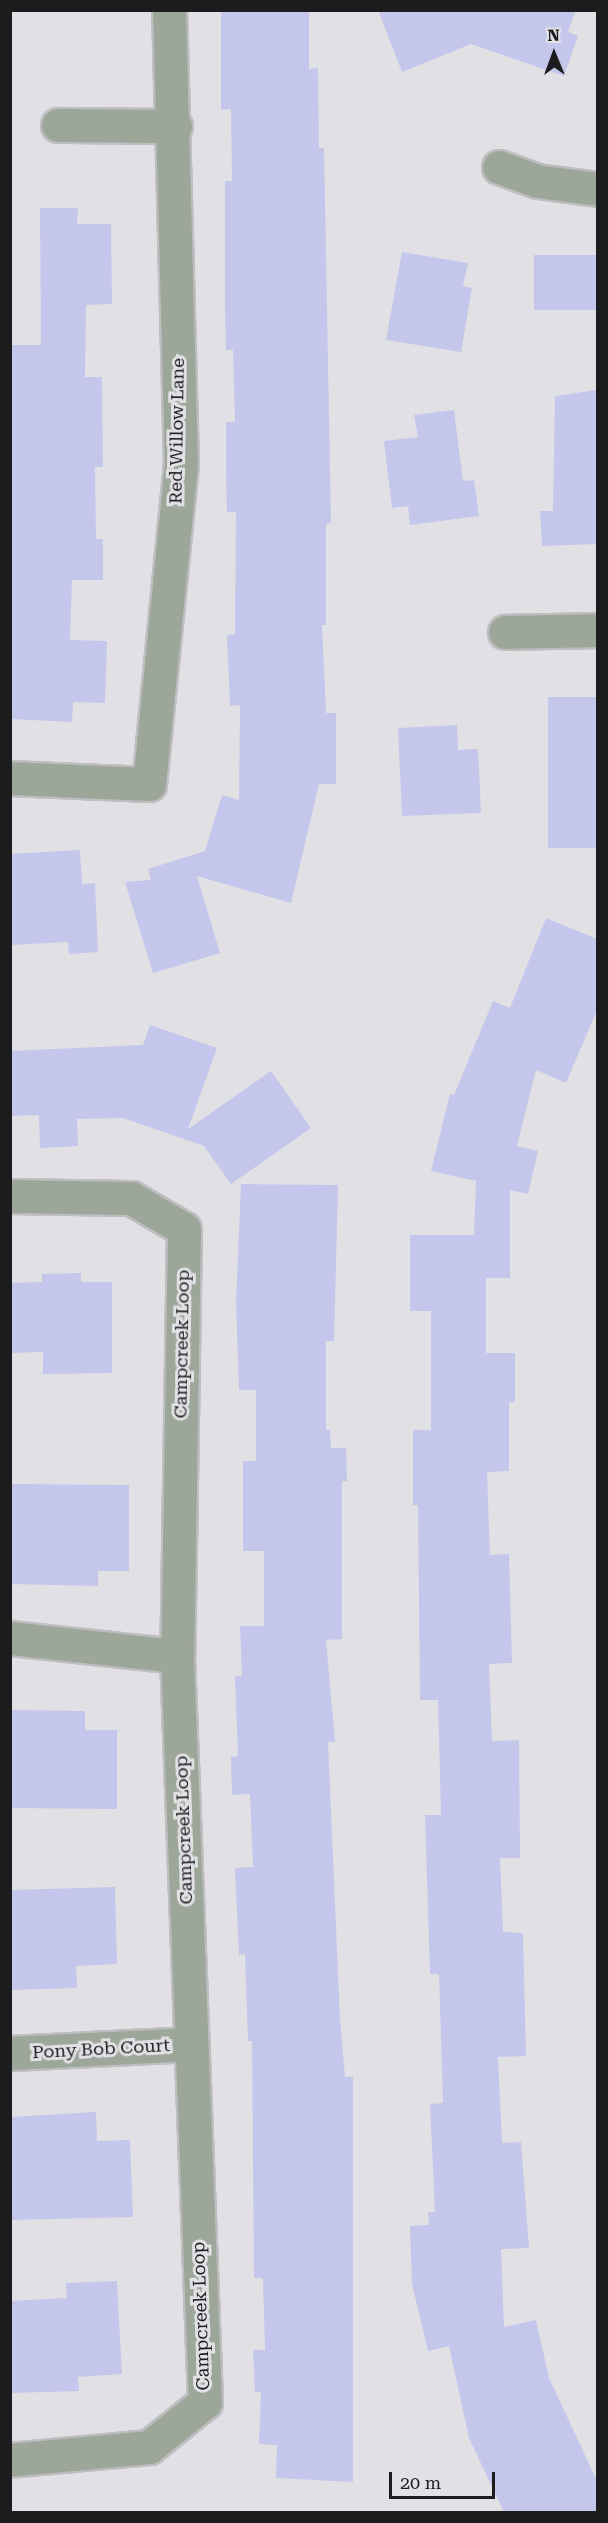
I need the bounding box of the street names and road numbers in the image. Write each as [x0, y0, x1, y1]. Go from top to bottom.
street label: Red Willow Lane [165, 358, 189, 504]
street label: Campcreek Loop [170, 1269, 194, 1419]
street label: Campcreek Loop [171, 1755, 197, 1905]
street label: Pony Bob Court [32, 2035, 170, 2063]
street label: Campcreek Loop [188, 2241, 214, 2391]

